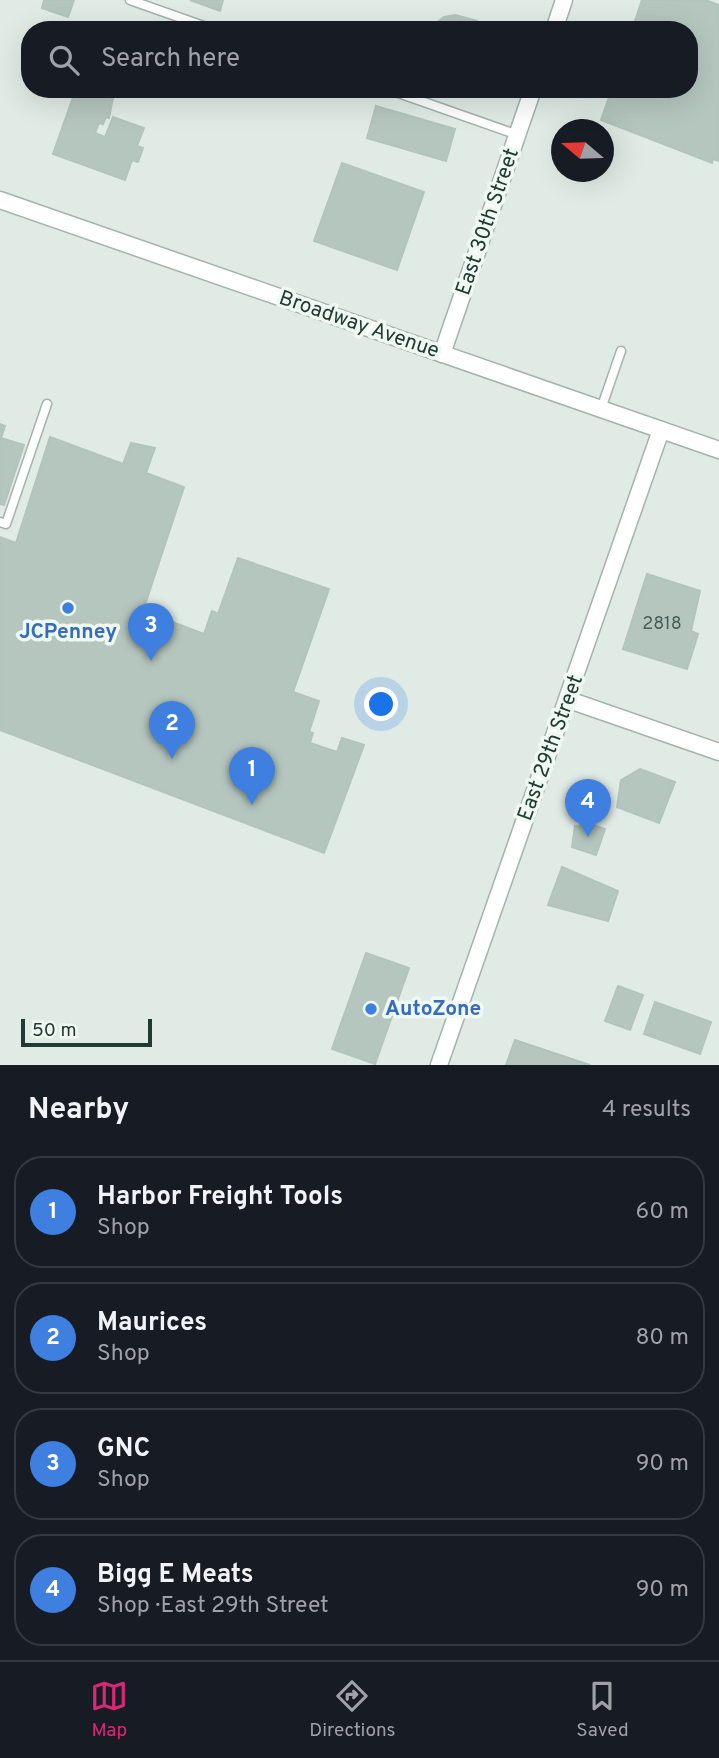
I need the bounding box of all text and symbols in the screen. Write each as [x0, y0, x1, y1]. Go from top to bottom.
search box [21, 21, 698, 98]
icon: search [45, 41, 83, 79]
text: Search here [101, 43, 240, 76]
north arrow [551, 119, 614, 182]
street label: East 30th Street [450, 145, 526, 299]
street label: Broadway Avenue [275, 285, 443, 365]
marker: JCPenney [60, 600, 76, 616]
pin: 3 [128, 603, 174, 661]
house number: 2818 [642, 613, 682, 636]
place label: JCPenney [19, 619, 117, 646]
street label: East 29th Street [512, 671, 590, 825]
your location [364, 687, 398, 721]
pin: 2 [149, 701, 195, 759]
pin: 1 [229, 747, 275, 805]
pin: 4 [565, 779, 611, 837]
place label: AutoZone [385, 996, 481, 1023]
marker: AutoZone [363, 1001, 379, 1017]
scale bar [21, 1016, 152, 1048]
text: 50 m [32, 1019, 77, 1043]
text: Nearby [28, 1092, 129, 1129]
text: 4 results [602, 1096, 691, 1125]
text: Harbor Freight Tools [97, 1181, 343, 1214]
text: 1 [48, 1198, 58, 1227]
text: 60 m [636, 1198, 689, 1227]
text: Shop [97, 1214, 150, 1243]
text: Maurices [97, 1307, 207, 1340]
text: 2 [46, 1324, 60, 1353]
text: 80 m [636, 1324, 689, 1353]
text: Shop [97, 1340, 150, 1369]
text: GNC [97, 1433, 150, 1466]
text: 3 [46, 1450, 60, 1479]
text: 90 m [636, 1450, 689, 1479]
text: Shop [97, 1466, 150, 1495]
text: Bigg E Meats [97, 1559, 254, 1592]
text: 4 [46, 1576, 60, 1605]
text: 90 m [636, 1576, 689, 1605]
text: Shop · East 29th Street [97, 1592, 329, 1621]
tab: Map [90, 1677, 128, 1743]
tab: Directions [309, 1677, 396, 1743]
tab: Saved [576, 1677, 629, 1743]

